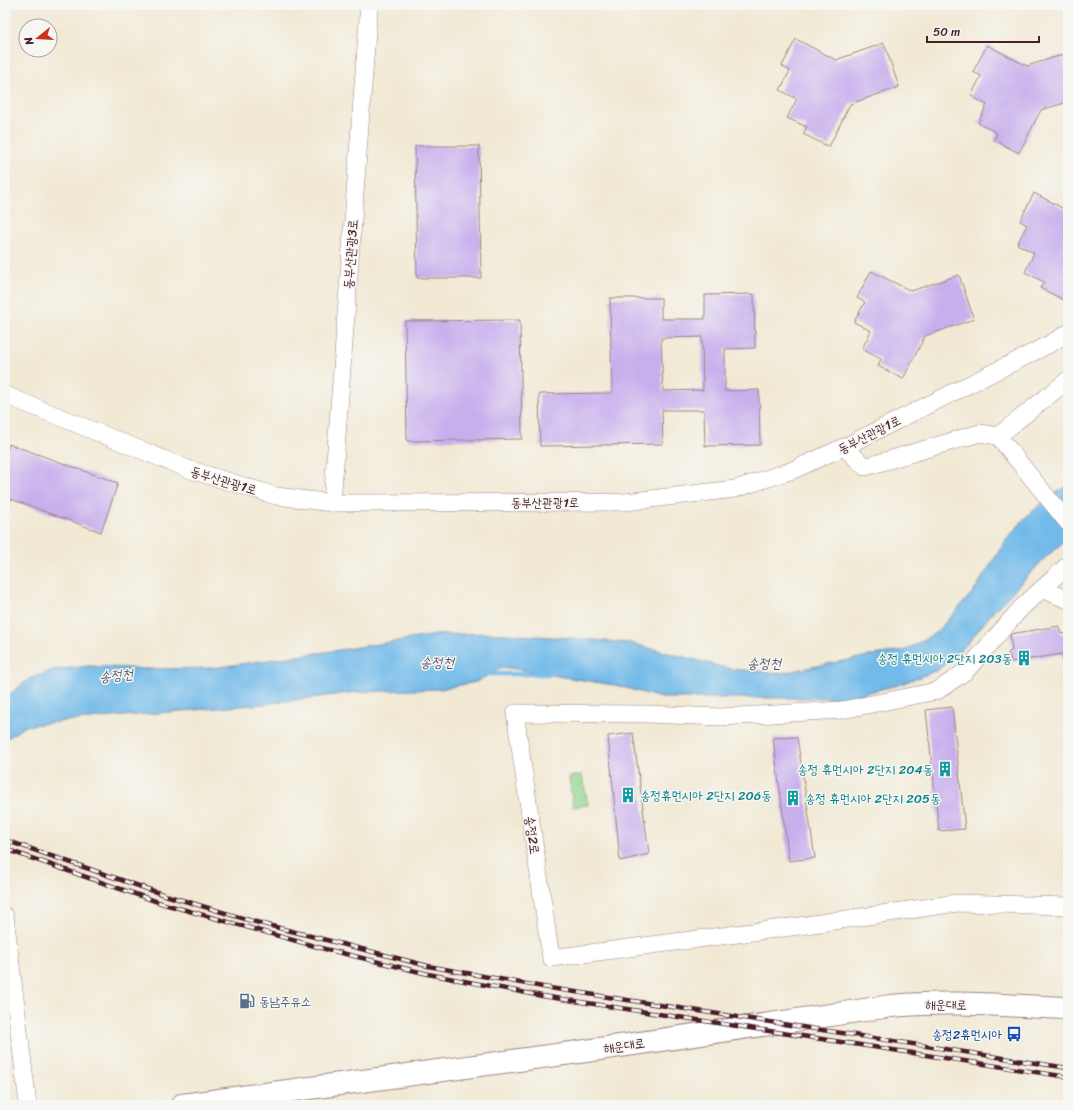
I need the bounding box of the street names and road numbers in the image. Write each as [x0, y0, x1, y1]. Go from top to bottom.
street label: 동부산관광3로 [337, 218, 364, 290]
street label: 동부산관광1로 [834, 409, 905, 460]
street label: 동부산관광1로 [188, 459, 260, 501]
street label: 동부산관광1로 [511, 491, 579, 514]
street label: 송정2로 [518, 814, 547, 856]
street label: 해운대로 [925, 993, 967, 1016]
street label: 해운대로 [602, 1031, 646, 1060]

